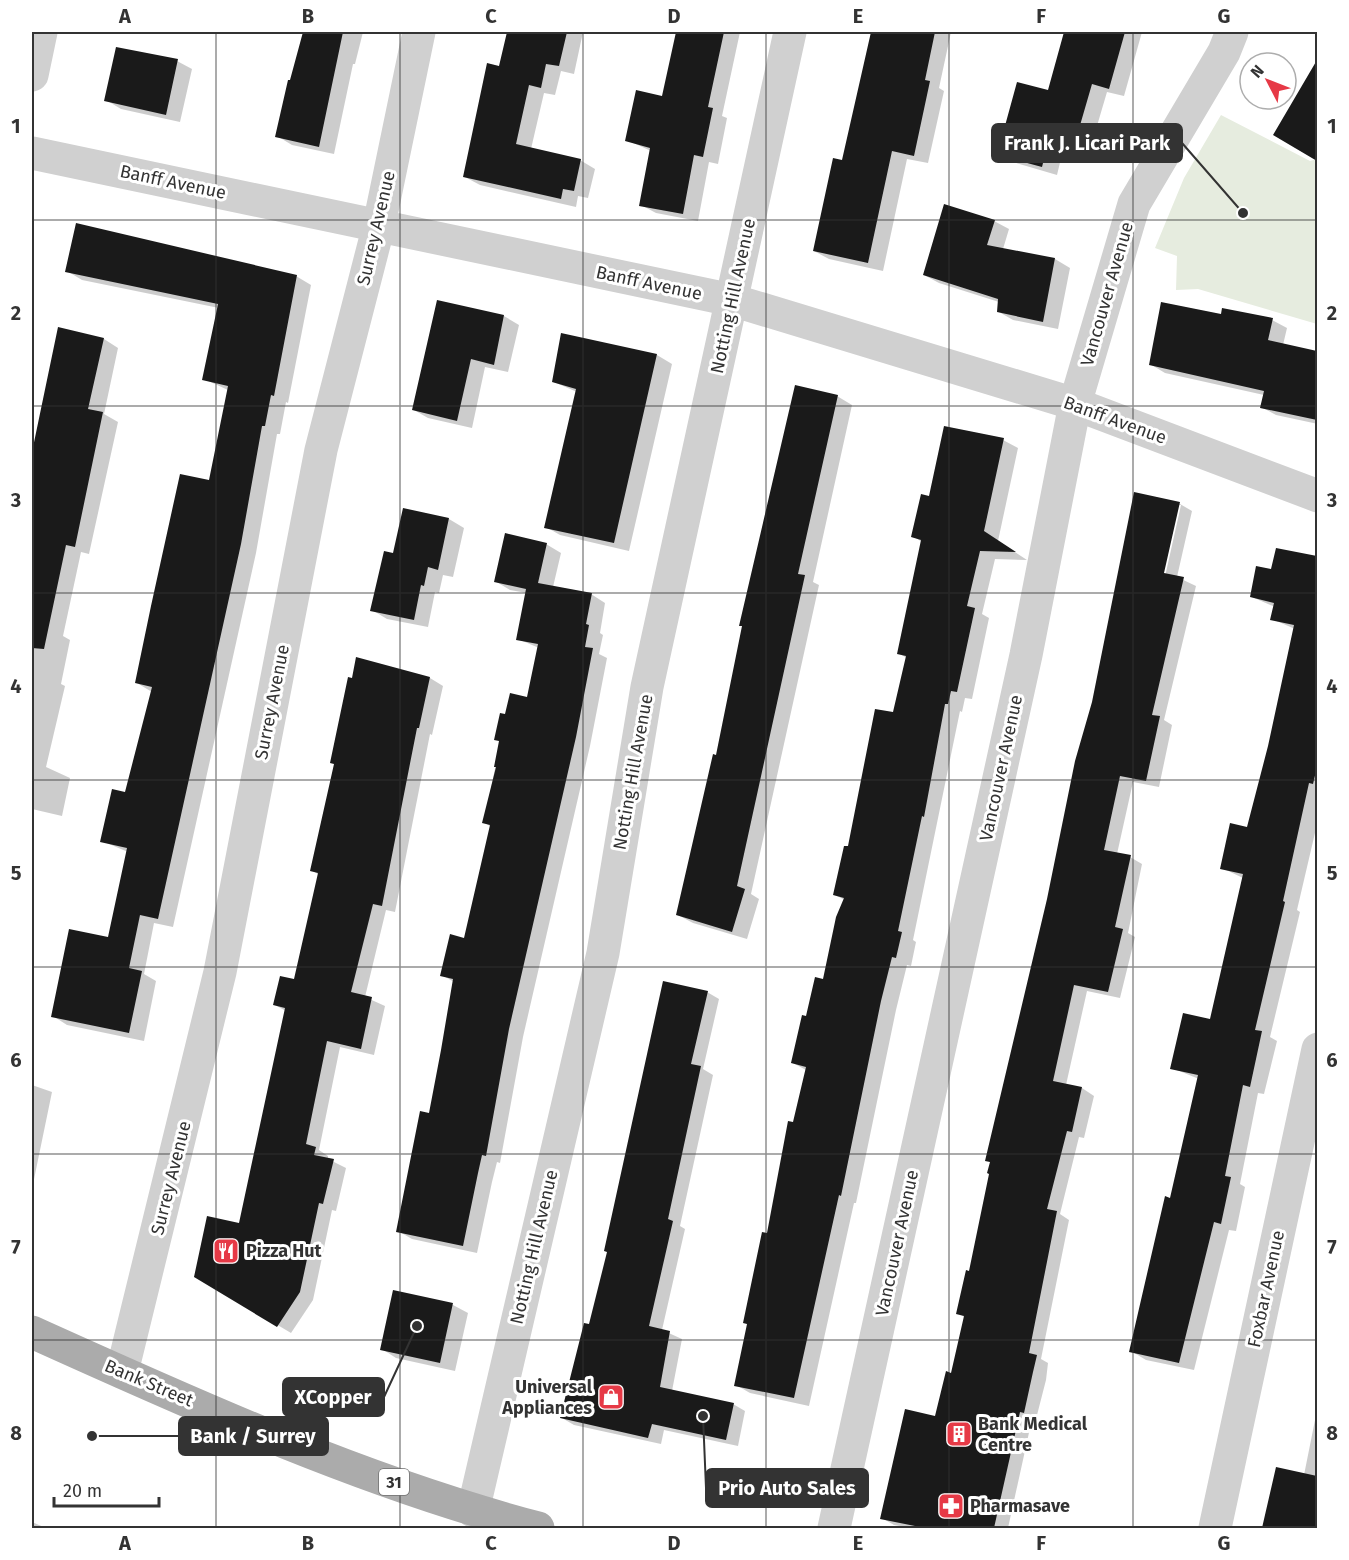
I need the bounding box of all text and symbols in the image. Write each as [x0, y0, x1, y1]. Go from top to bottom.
text: A [118, 4, 132, 28]
text: B [302, 4, 314, 28]
text: C [485, 4, 497, 28]
text: D [667, 4, 681, 28]
text: E [853, 4, 863, 28]
text: F [1036, 4, 1046, 28]
text: G [1218, 4, 1230, 28]
north arrow [1238, 51, 1298, 111]
text: N [1247, 61, 1268, 82]
text: 1 [11, 114, 21, 138]
text: 1 [1327, 114, 1337, 138]
callout: Frank J. Licari Park [992, 124, 1182, 162]
text: Frank J. Licari Park [1004, 131, 1171, 155]
street label: Banff Avenue [118, 160, 228, 204]
street label: Surrey Avenue [352, 169, 400, 287]
street label: Notting Hill Avenue [706, 216, 760, 376]
street label: Vancouver Avenue [1076, 219, 1138, 369]
street label: Banff Avenue [594, 261, 704, 305]
text: 2 [11, 301, 21, 325]
text: 2 [1327, 301, 1337, 325]
street label: Banff Avenue [1061, 391, 1169, 449]
text: 3 [10, 488, 21, 512]
text: 3 [1326, 488, 1337, 512]
street label: Surrey Avenue [250, 643, 294, 761]
text: 4 [10, 674, 22, 698]
text: 4 [1326, 674, 1338, 698]
street label: Notting Hill Avenue [608, 692, 658, 852]
street label: Vancouver Avenue [975, 693, 1027, 843]
text: 5 [11, 861, 22, 885]
text: 5 [1327, 861, 1338, 885]
text: 6 [10, 1048, 22, 1072]
text: 6 [1326, 1048, 1338, 1072]
street label: Surrey Avenue [146, 1119, 196, 1237]
street label: Notting Hill Avenue [506, 1168, 562, 1326]
street label: Vancouver Avenue [871, 1168, 923, 1318]
street label: Foxbar Avenue [1243, 1228, 1289, 1350]
text: 7 [11, 1235, 21, 1259]
text: 7 [1327, 1235, 1337, 1259]
restaurant icon: Pizza Hut [211, 1236, 241, 1266]
place label: Pizza Hut [246, 1240, 323, 1262]
street label: Bank Street [101, 1354, 197, 1412]
place label: Universal Appliances [501, 1376, 593, 1419]
callout: XCopper [283, 1378, 384, 1416]
shop icon: Universal Appliances [596, 1382, 626, 1412]
text: XCopper [294, 1385, 372, 1409]
place label: Bank Medical Centre [978, 1413, 1088, 1456]
callout: Bank / Surrey [179, 1417, 328, 1455]
building icon: Bank Medical Centre [944, 1419, 974, 1449]
text: 8 [10, 1421, 22, 1445]
text: 8 [1326, 1421, 1338, 1445]
text: Bank / Surrey [190, 1424, 316, 1448]
road number: 31 [379, 1469, 409, 1495]
callout: Prio Auto Sales [706, 1469, 868, 1507]
scale bar [54, 1470, 159, 1508]
text: Prio Auto Sales [718, 1476, 856, 1500]
text: 20 m [63, 1480, 102, 1502]
pharmacy icon: Pharmasave [936, 1491, 966, 1521]
place label: Pharmasave [970, 1495, 1070, 1517]
text: A [118, 1531, 132, 1555]
text: B [302, 1531, 314, 1555]
text: C [485, 1531, 497, 1555]
text: D [667, 1531, 681, 1555]
text: E [853, 1531, 863, 1555]
text: F [1036, 1531, 1046, 1555]
text: G [1218, 1531, 1230, 1555]

